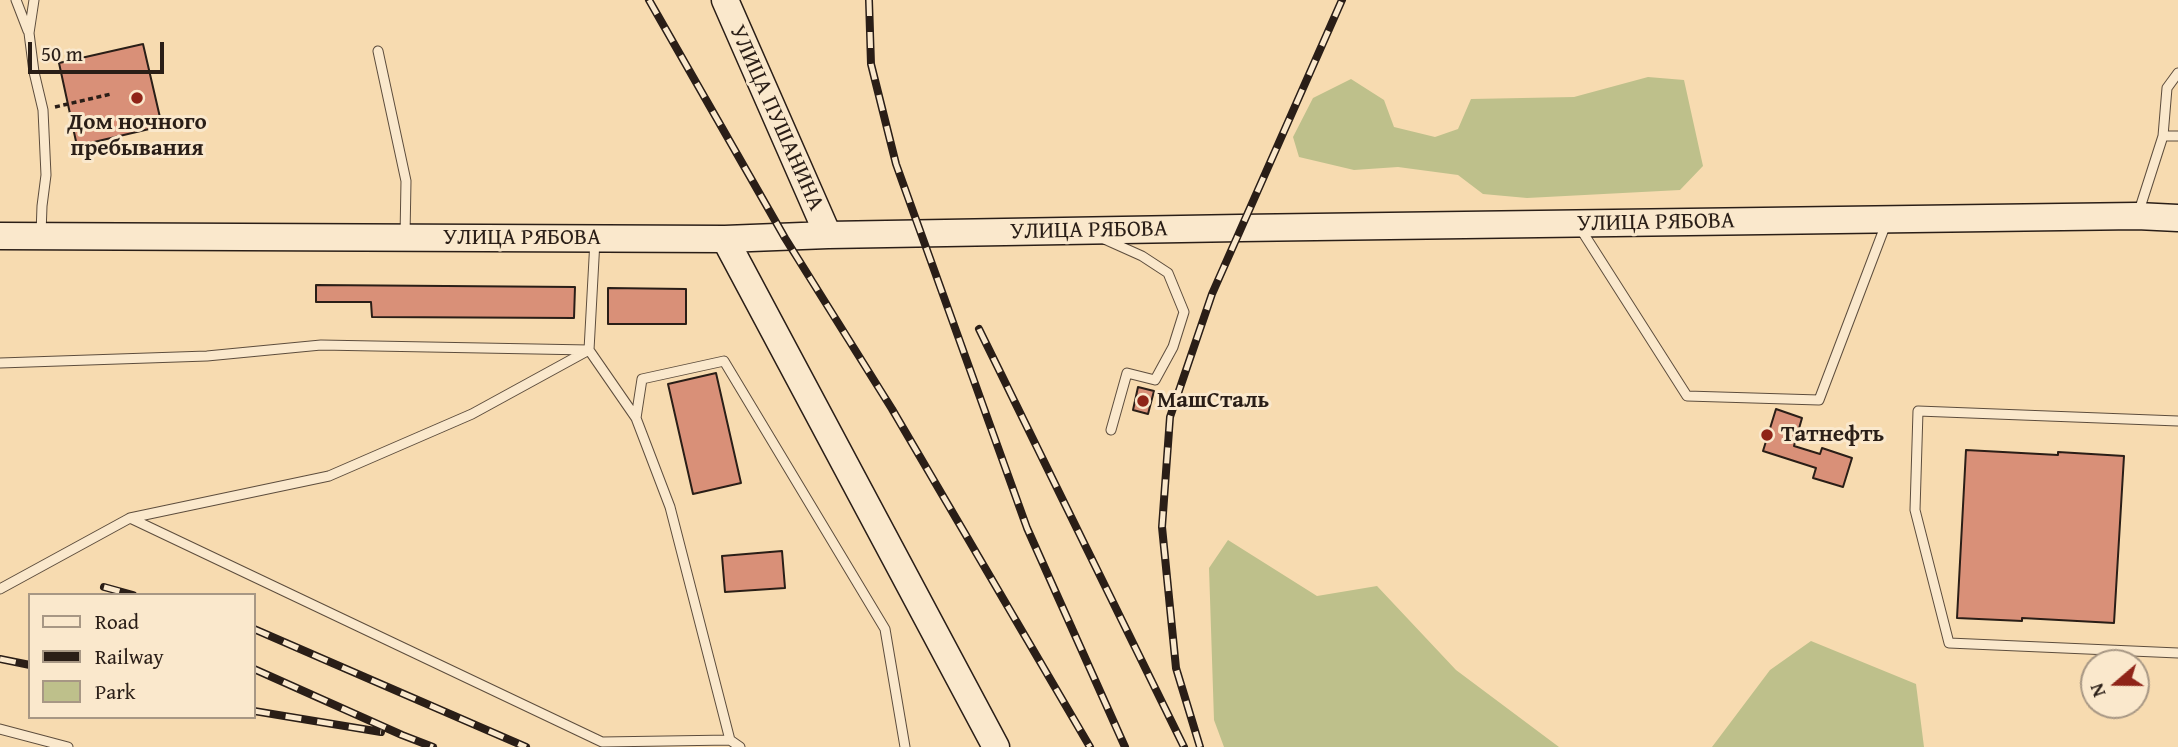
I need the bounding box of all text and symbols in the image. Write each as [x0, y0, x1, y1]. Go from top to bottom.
street label: УЛИЦА ПУШАНИНА [723, 21, 829, 215]
scale bar [32, 28, 168, 72]
text: 50 m [41, 38, 83, 69]
marker: Дом ночного пребывания [129, 90, 145, 106]
place label: Дом ночного пребывания [67, 109, 207, 163]
street label: УЛИЦА РЯБОВА [1577, 208, 1735, 238]
street label: УЛИЦА РЯБОВА [1010, 216, 1168, 246]
street label: УЛИЦА РЯБОВА [443, 224, 601, 252]
place label: МашСталь [1157, 387, 1269, 415]
marker: МашСталь [1135, 393, 1151, 409]
place label: Татнефть [1781, 421, 1884, 449]
marker: Татнефть [1759, 427, 1775, 443]
legend [28, 593, 256, 719]
text: Road [95, 606, 139, 637]
text: Railway [95, 641, 164, 672]
north arrow [2080, 649, 2150, 719]
text: Park [95, 676, 136, 707]
text: N [2082, 680, 2112, 701]

